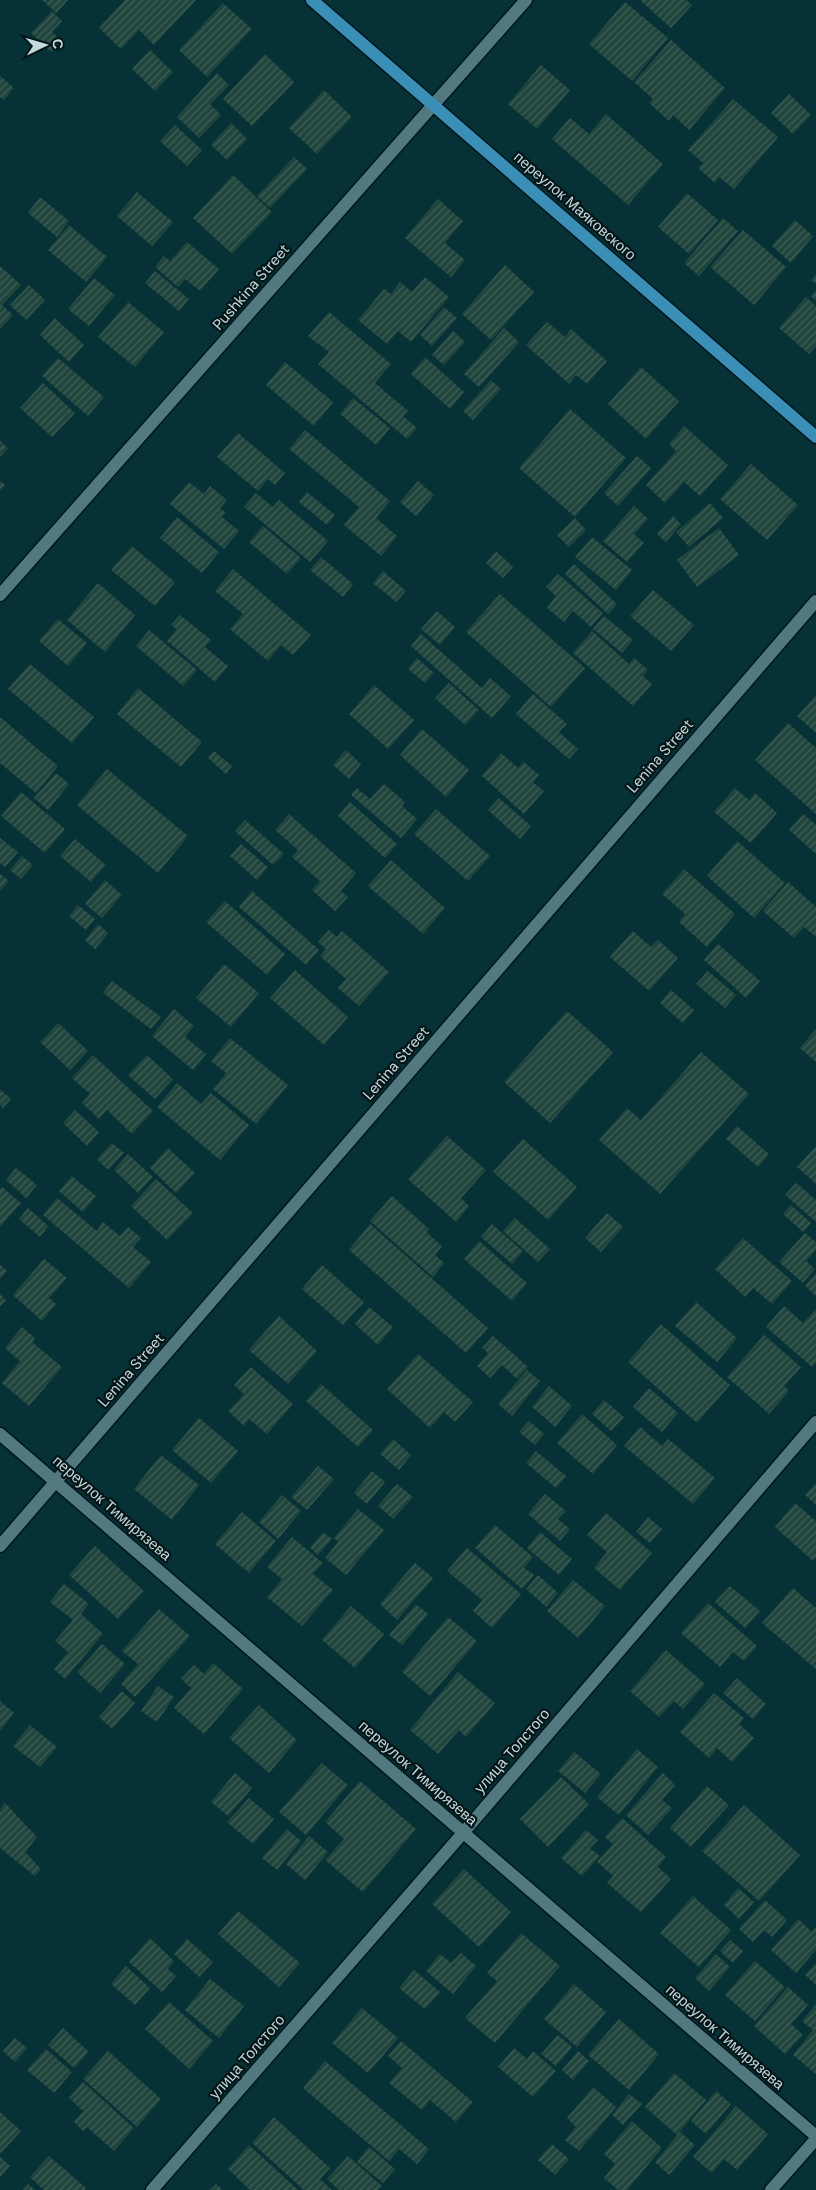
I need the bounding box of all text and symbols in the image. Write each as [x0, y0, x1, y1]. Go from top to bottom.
north arrow [20, 20, 70, 70]
text: С [49, 38, 67, 50]
street label: переулок Маяковского [510, 147, 640, 265]
street label: Pushkina Street [208, 240, 294, 334]
street label: Lenina Street [622, 715, 698, 797]
street label: Lenina Street [358, 1022, 434, 1104]
street label: Lenina Street [93, 1329, 169, 1411]
street label: переулок Тимирязева [48, 1451, 176, 1566]
street label: улица Толстого [470, 1704, 554, 1798]
street label: переулок Тимирязева [354, 1716, 482, 1831]
street label: переулок Тимирязева [661, 1980, 789, 2095]
street label: улица Толстого [205, 2010, 289, 2104]

